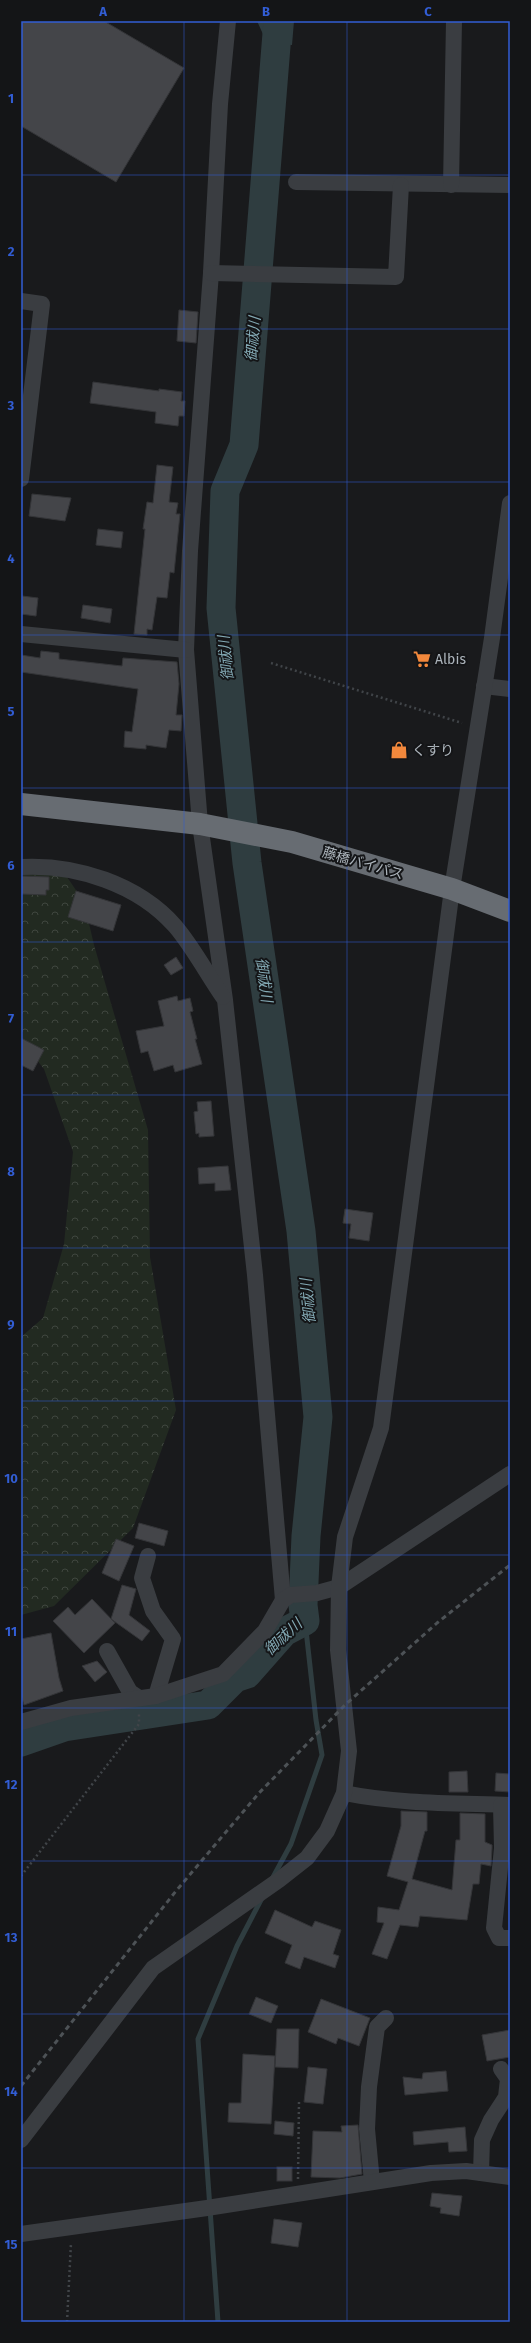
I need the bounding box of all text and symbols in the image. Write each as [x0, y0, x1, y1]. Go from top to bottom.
text: A [98, 4, 107, 19]
text: B [262, 4, 270, 19]
text: C [424, 4, 432, 19]
text: 1 [8, 91, 14, 106]
text: 2 [8, 244, 15, 259]
water label: 御祓川 [242, 314, 264, 362]
text: 3 [7, 398, 15, 413]
text: 4 [7, 551, 15, 566]
water label: 御祓川 [214, 633, 237, 681]
supermarket icon: Albis [412, 649, 432, 669]
place label: Albis [435, 651, 466, 668]
text: 5 [8, 704, 15, 719]
shop icon: くすり [389, 740, 409, 760]
place label: くすり [412, 742, 454, 759]
street label: 藤橋バイパス [320, 844, 405, 883]
text: 6 [7, 858, 15, 873]
water label: 御祓川 [252, 956, 276, 1006]
text: 7 [8, 1011, 14, 1026]
text: 8 [7, 1164, 15, 1179]
water label: 御祓川 [297, 1276, 319, 1324]
text: 9 [7, 1317, 15, 1332]
text: 10 [4, 1471, 18, 1486]
water label: 御祓川 [260, 1614, 307, 1659]
text: 11 [5, 1624, 17, 1639]
text: 12 [5, 1777, 18, 1792]
text: 13 [5, 1930, 18, 1945]
text: 14 [4, 2084, 18, 2099]
text: 15 [4, 2237, 18, 2252]

